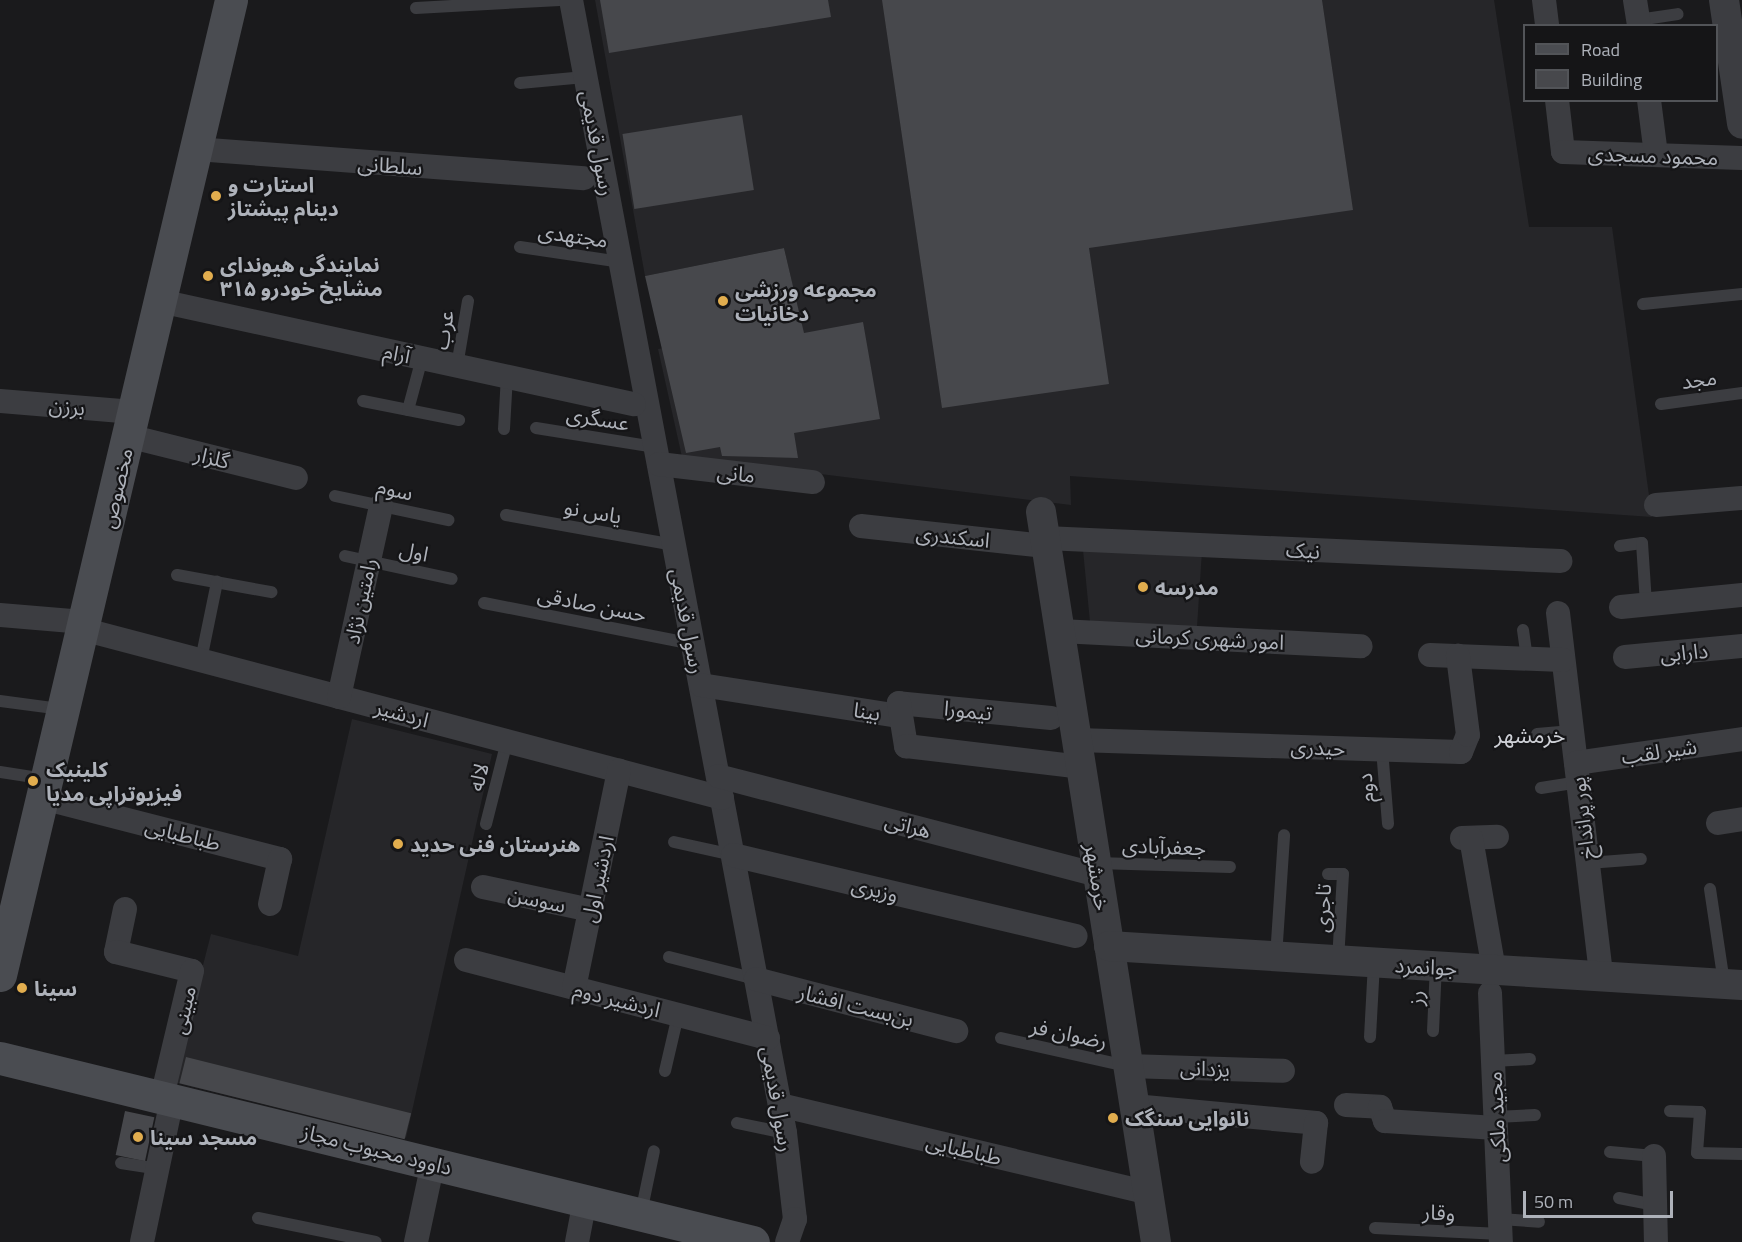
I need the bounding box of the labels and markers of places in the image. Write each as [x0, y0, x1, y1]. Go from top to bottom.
place label: استارت و دینام پیشتاز [228, 171, 339, 221]
marker: استارت و دینام پیشتاز [209, 189, 223, 203]
place label: نمایندگی هیوندای ۳۱۵ مشایخ خودرو [220, 251, 383, 301]
marker: نمایندگی هیوندای ۳۱۵ مشایخ خودرو [201, 269, 215, 283]
place label: مجموعه ورزشی دخانیات [735, 276, 877, 326]
marker: مجموعه ورزشی دخانیات [716, 294, 730, 308]
place label: مدرسه [1155, 574, 1219, 600]
marker: مدرسه [1136, 580, 1150, 594]
place label: کلینیک فیزیوتراپی مدیا [46, 756, 182, 806]
marker: کلینیک فیزیوتراپی مدیا [24, 772, 42, 790]
place label: هنرستان فنی حدید [410, 831, 581, 857]
marker: هنرستان فنی حدید [391, 837, 405, 851]
place label: سینا [34, 975, 77, 1001]
marker: سینا [15, 981, 29, 995]
place label: نانوایی سنگک [1125, 1105, 1249, 1131]
marker: نانوایی سنگک [1106, 1111, 1120, 1125]
place label: مسجد سینا [150, 1124, 257, 1150]
marker: مسجد سینا [131, 1130, 145, 1144]

